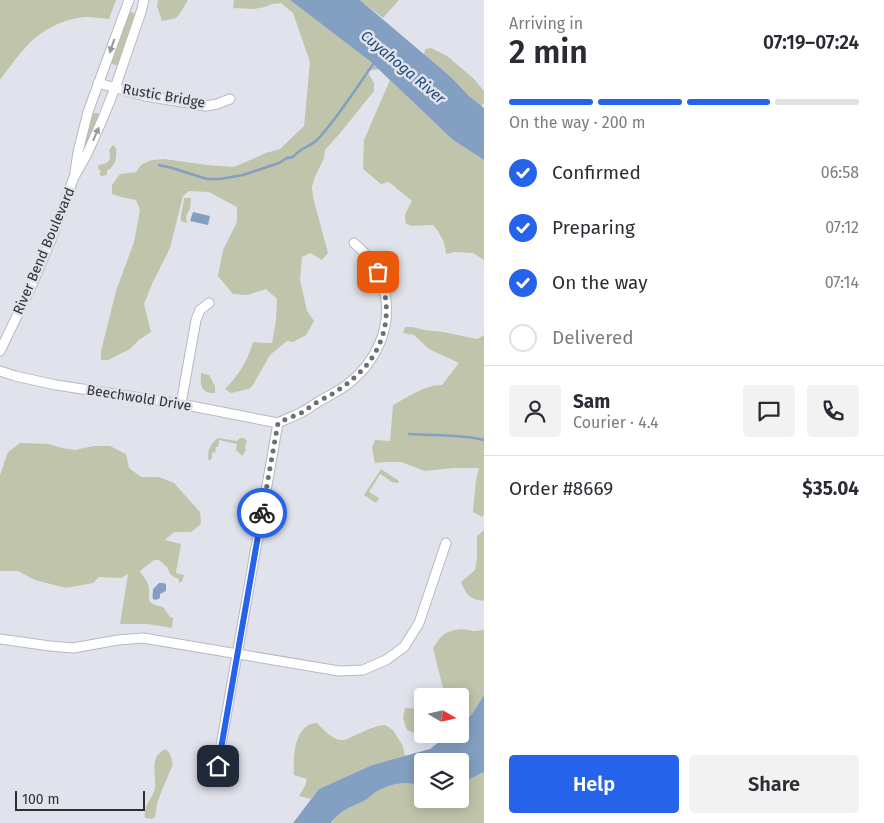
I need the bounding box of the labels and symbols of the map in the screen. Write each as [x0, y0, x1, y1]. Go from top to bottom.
water label: Cuyahoga River [357, 26, 450, 108]
one-way arrow [107, 38, 115, 53]
street label: Rustic Bridge [121, 80, 207, 112]
one-way arrow [93, 127, 101, 141]
street label: River Bend Boulevard [10, 185, 78, 317]
pin [357, 251, 399, 293]
street label: Beechwold Drive [85, 381, 193, 415]
courier [237, 488, 287, 538]
north arrow [414, 688, 469, 742]
pin [197, 745, 239, 787]
scale bar [15, 788, 145, 811]

